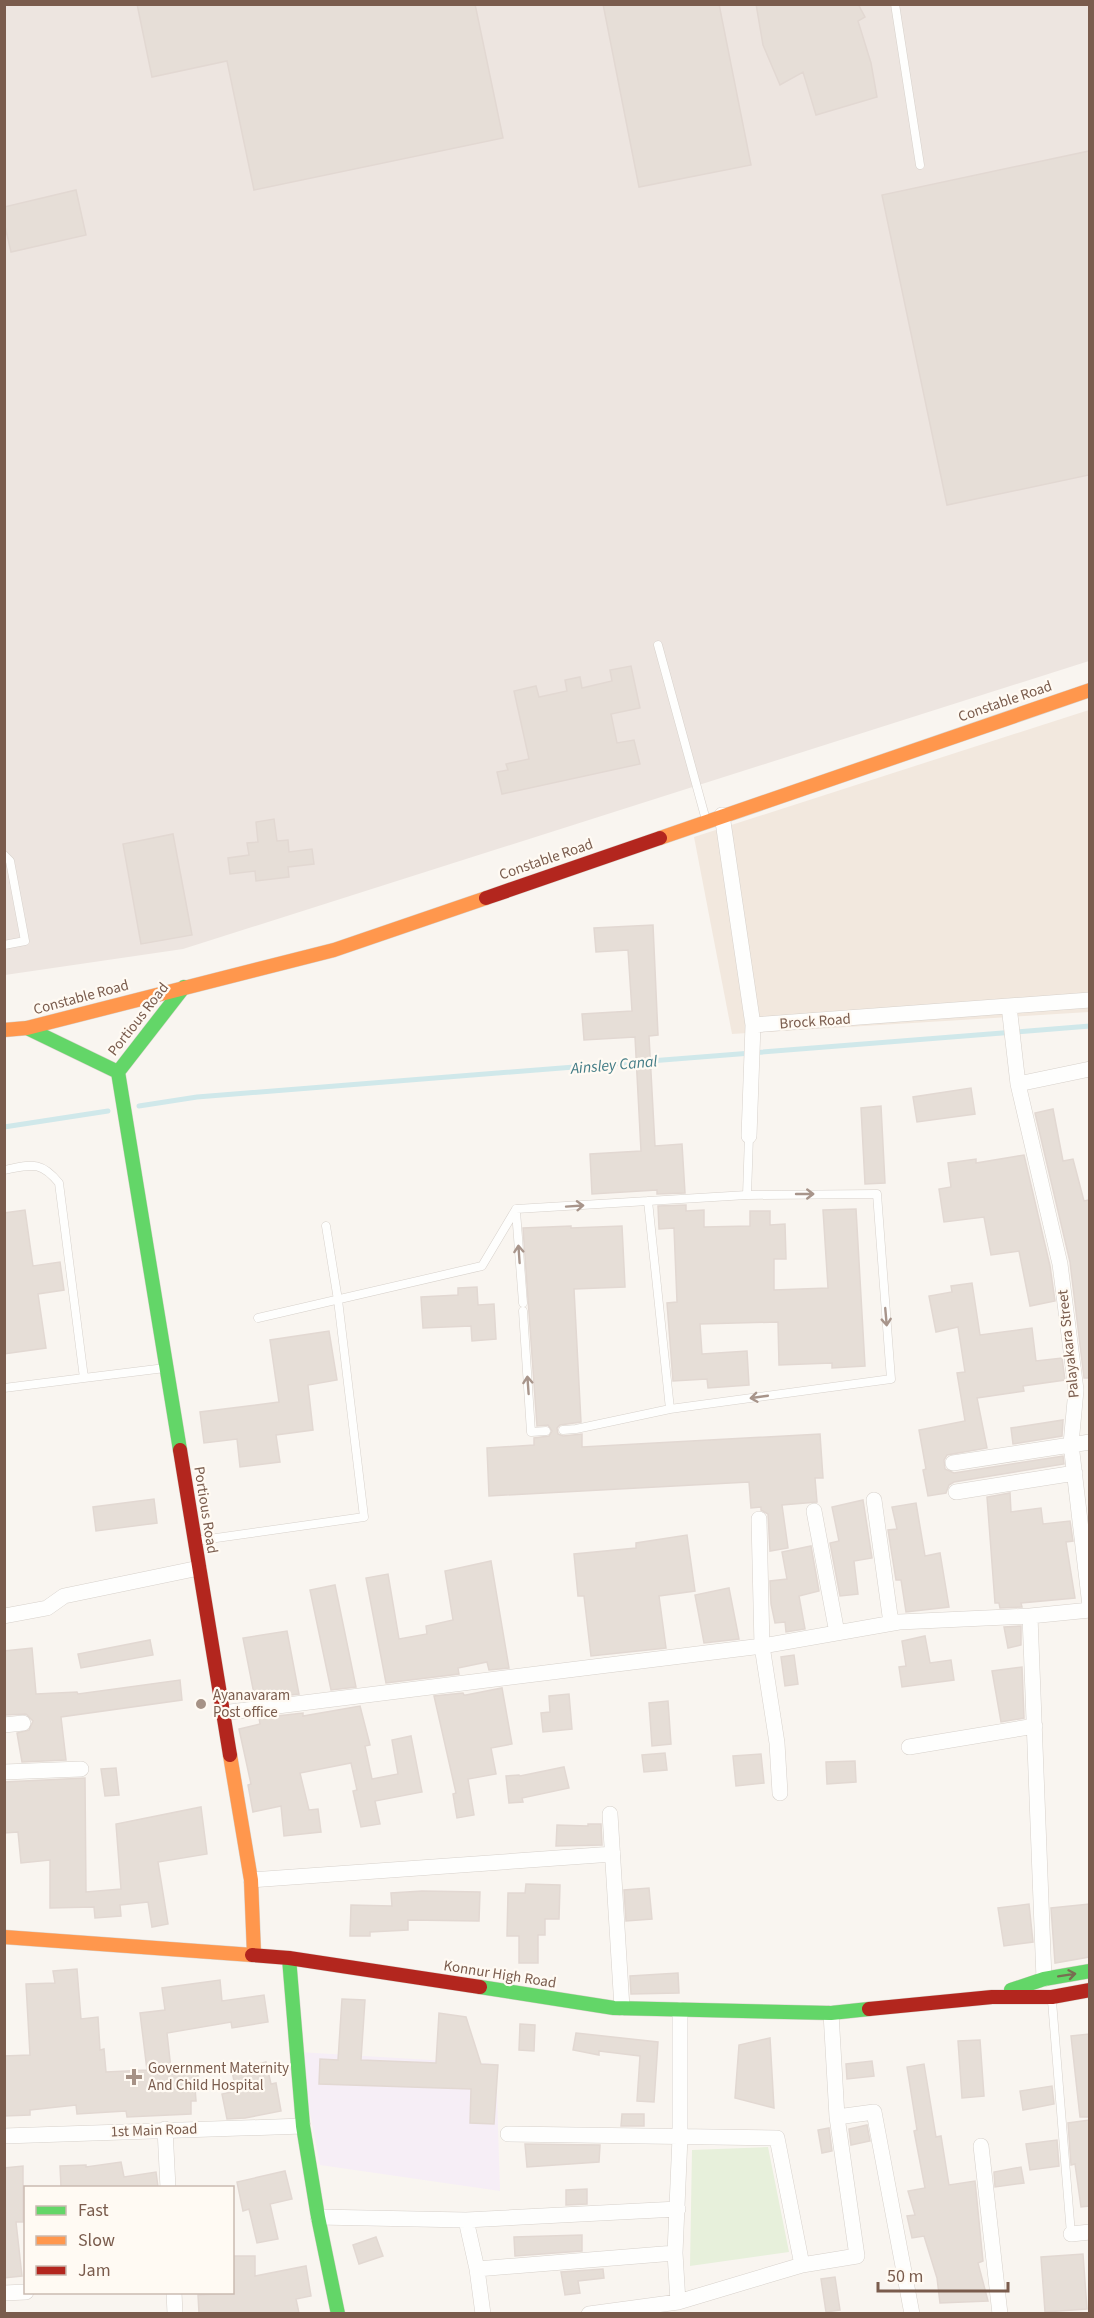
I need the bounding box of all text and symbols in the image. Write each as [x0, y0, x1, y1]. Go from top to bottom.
street label: Constable Road [955, 676, 1055, 727]
street label: Constable Road [496, 834, 596, 885]
street label: Constable Road [31, 975, 131, 1020]
street label: Portious Road [103, 978, 174, 1060]
street label: Brock Road [779, 1009, 851, 1034]
water label: Ainsley Canal [569, 1050, 658, 1080]
one-way arrow [795, 1188, 815, 1200]
one-way arrow [564, 1200, 584, 1211]
one-way arrow [514, 1245, 525, 1265]
street label: Palayakara Street [1052, 1289, 1085, 1399]
one-way arrow [881, 1307, 892, 1327]
one-way arrow [523, 1376, 534, 1396]
one-way arrow [750, 1391, 770, 1402]
street label: Portious Road [188, 1465, 223, 1555]
place label: Ayanavaram Post office [213, 1685, 290, 1723]
marker: Ayanavaram Post office [194, 1697, 208, 1711]
street label: Konnur High Road [442, 1955, 558, 1994]
one-way arrow [1056, 1969, 1076, 1980]
place label: Government Maternity And Child Hospital [148, 2058, 289, 2096]
marker: Government Maternity And Child Hospital [125, 2068, 143, 2086]
street label: 1st Main Road [110, 2118, 198, 2143]
legend [24, 2186, 234, 2294]
text: Fast [78, 2198, 109, 2223]
text: Slow [78, 2228, 115, 2253]
scale bar [878, 2255, 1008, 2293]
text: Jam [78, 2258, 111, 2283]
text: 50 m [887, 2264, 923, 2289]

